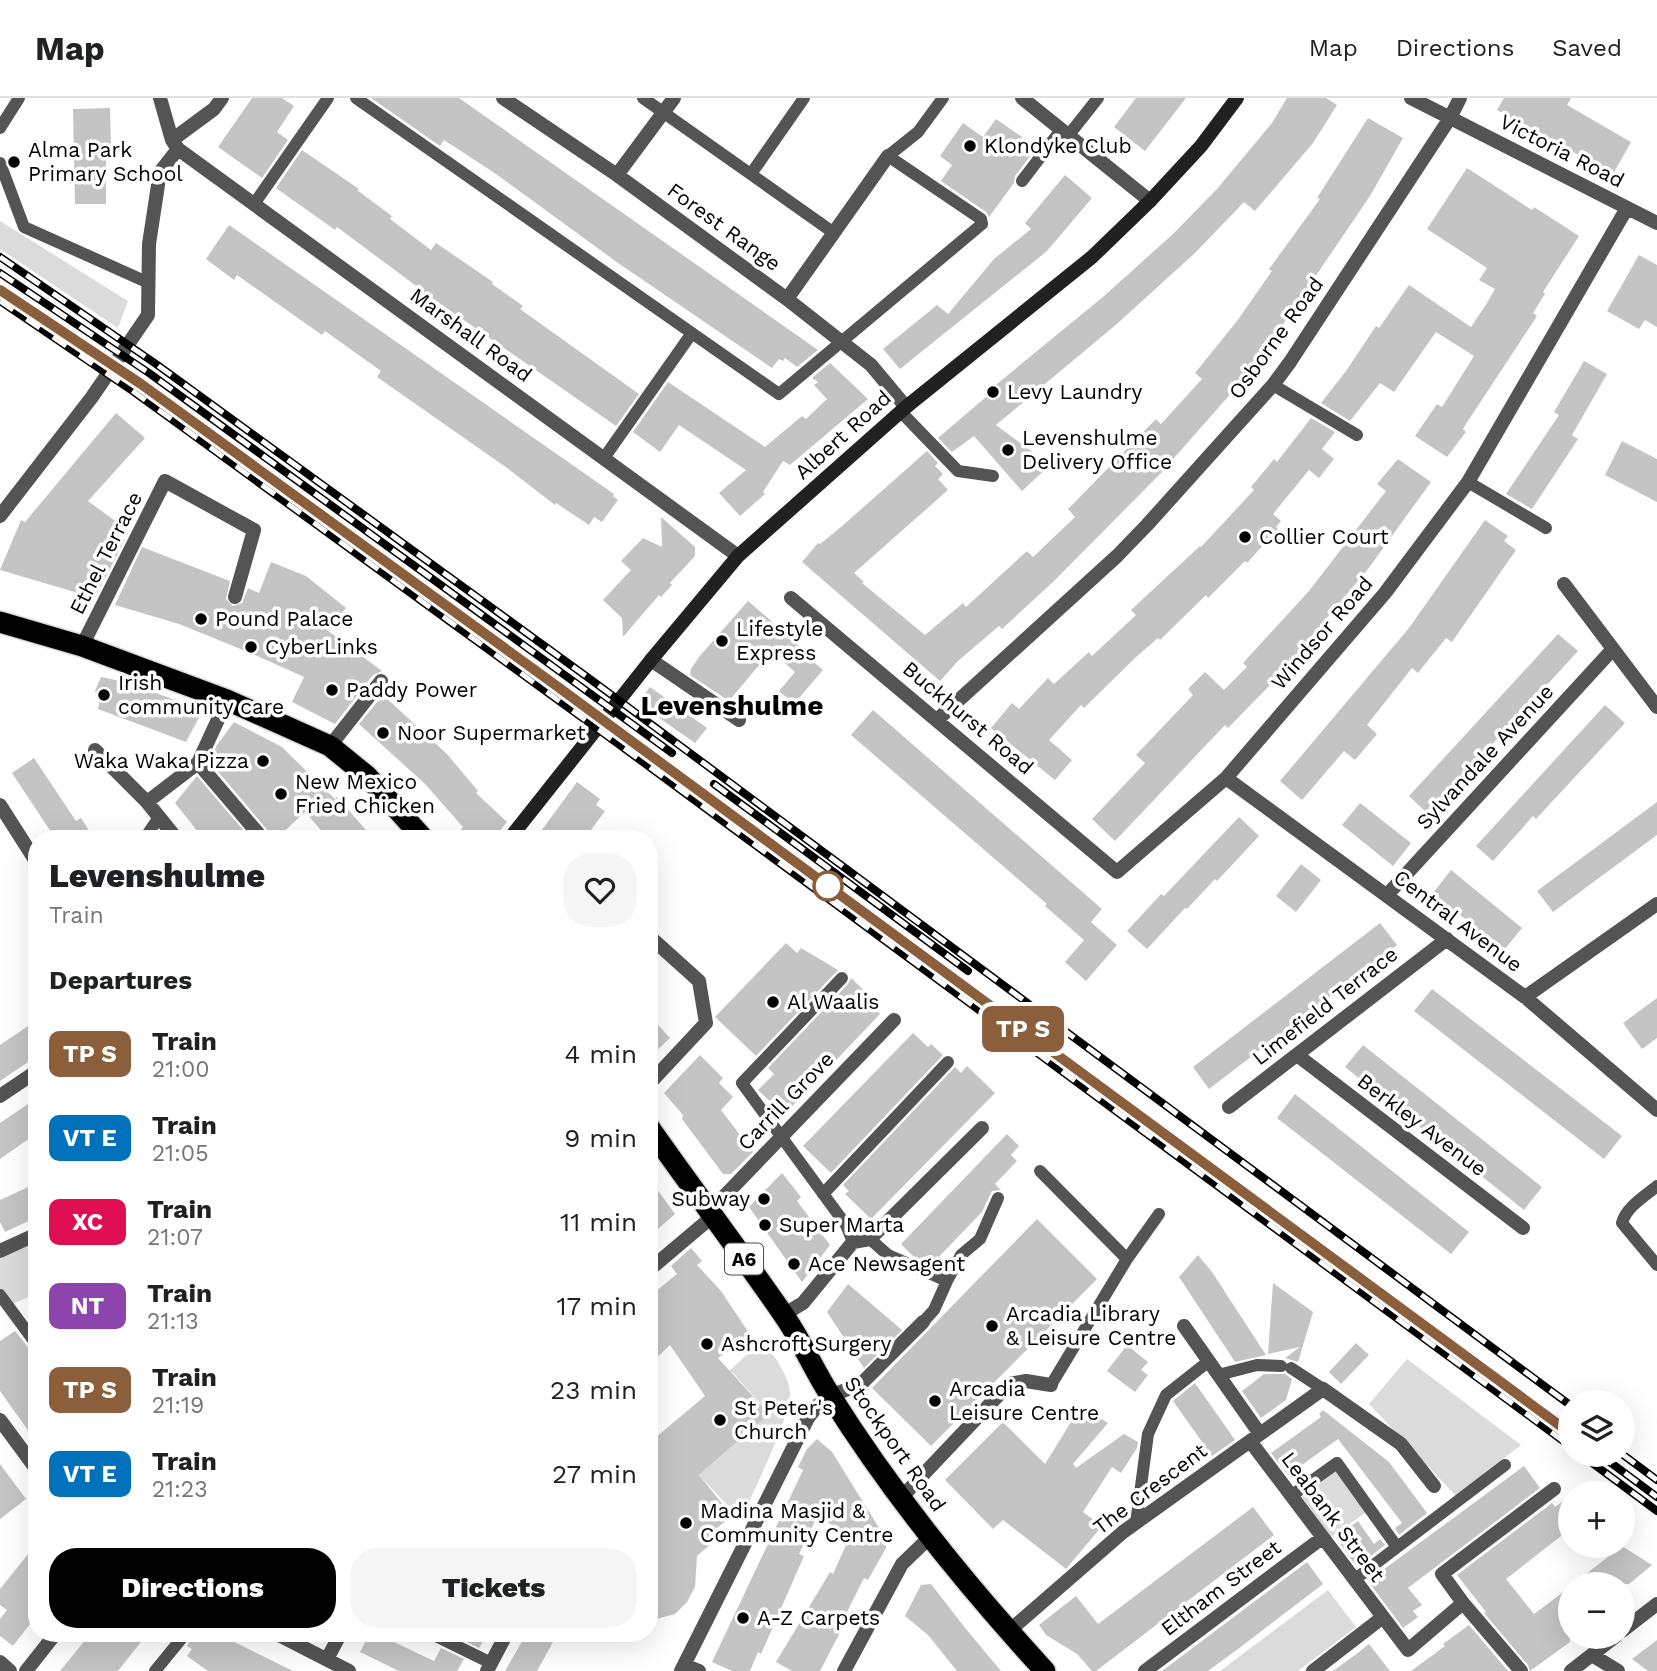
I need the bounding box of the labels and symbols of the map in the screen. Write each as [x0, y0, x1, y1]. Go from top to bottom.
street label: Victoria Road [1496, 108, 1629, 193]
place label: Klondyke Club [984, 133, 1132, 158]
place label: Alma Park Primary School [28, 137, 183, 186]
marker: Klondyke Club [962, 138, 978, 154]
marker: Alma Park Primary School [6, 154, 22, 170]
street label: Forest Range [663, 177, 786, 276]
street label: Osborne Road [1223, 272, 1328, 404]
street label: Marshall Road [406, 282, 537, 387]
place label: Levy Laundry [1007, 379, 1143, 404]
marker: Levy Laundry [985, 384, 1001, 400]
street label: Albert Road [789, 385, 896, 484]
place label: Levenshulme Delivery Office [1022, 425, 1172, 474]
marker: Levenshulme Delivery Office [1000, 442, 1016, 458]
street label: Ethel Terrace [64, 487, 147, 618]
place label: Collier Court [1259, 524, 1389, 549]
marker: Collier Court [1237, 529, 1253, 545]
street label: Windsor Road [1266, 571, 1378, 694]
place label: Pound Palace [215, 606, 353, 631]
marker: Pound Palace [193, 611, 209, 627]
place label: Lifestyle Express [736, 616, 823, 665]
marker: Lifestyle Express [714, 633, 730, 649]
place label: CyberLinks [265, 634, 378, 659]
marker: CyberLinks [243, 639, 259, 655]
street label: Buckhurst Road [898, 656, 1039, 779]
place label: Irish community care [118, 670, 284, 719]
place label: Paddy Power [346, 677, 478, 702]
street label: Sylvandale Avenue [1411, 679, 1558, 834]
marker: Paddy Power [324, 682, 340, 698]
marker: Irish community care [96, 687, 112, 703]
district label: Levenshulme [641, 689, 823, 722]
place label: Noor Supermarket [397, 720, 586, 745]
marker: Noor Supermarket [375, 725, 391, 741]
place label: Waka Waka Pizza [74, 748, 249, 773]
marker: Waka Waka Pizza [255, 753, 271, 769]
place label: New Mexico Fried Chicken [295, 769, 435, 818]
marker: New Mexico Fried Chicken [273, 786, 289, 802]
street label: Central Avenue [1389, 864, 1528, 977]
unlabelled marker [813, 871, 843, 901]
street label: Limefield Terrace [1247, 941, 1402, 1070]
place label: Al Waalis [787, 989, 879, 1014]
marker: Al Waalis [765, 994, 781, 1010]
line badge: TP S [974, 1006, 1072, 1052]
street label: Carrill Grove [732, 1046, 839, 1155]
street label: Berkley Avenue [1353, 1068, 1492, 1181]
place label: Subway [671, 1186, 750, 1211]
marker: Subway [756, 1191, 772, 1207]
place label: Super Marta [779, 1212, 904, 1237]
marker: Super Marta [757, 1217, 773, 1233]
road number: A6 [725, 1244, 763, 1274]
place label: Ace Newsagent [808, 1251, 965, 1276]
marker: Ace Newsagent [786, 1256, 802, 1272]
place label: Arcadia Library & Leisure Centre [1006, 1301, 1176, 1350]
marker: Arcadia Library & Leisure Centre [984, 1318, 1000, 1334]
place label: Ashcroft Surgery [721, 1331, 892, 1356]
marker: Ashcroft Surgery [699, 1336, 715, 1352]
street label: Stockport Road [839, 1371, 951, 1516]
place label: Arcadia Leisure Centre [949, 1376, 1099, 1425]
marker: Arcadia Leisure Centre [927, 1393, 943, 1409]
place label: St Peter's Church [734, 1395, 833, 1444]
marker: St Peter's Church [712, 1412, 728, 1428]
street label: The Crescent [1088, 1438, 1212, 1539]
street label: Leabank Street [1276, 1447, 1390, 1587]
place label: Madina Masjid & Community Centre [700, 1498, 893, 1547]
marker: Madina Masjid & Community Centre [678, 1515, 694, 1531]
street label: Eltham Street [1156, 1534, 1286, 1641]
place label: A-Z Carpets [757, 1605, 880, 1630]
marker: A-Z Carpets [735, 1610, 751, 1626]

